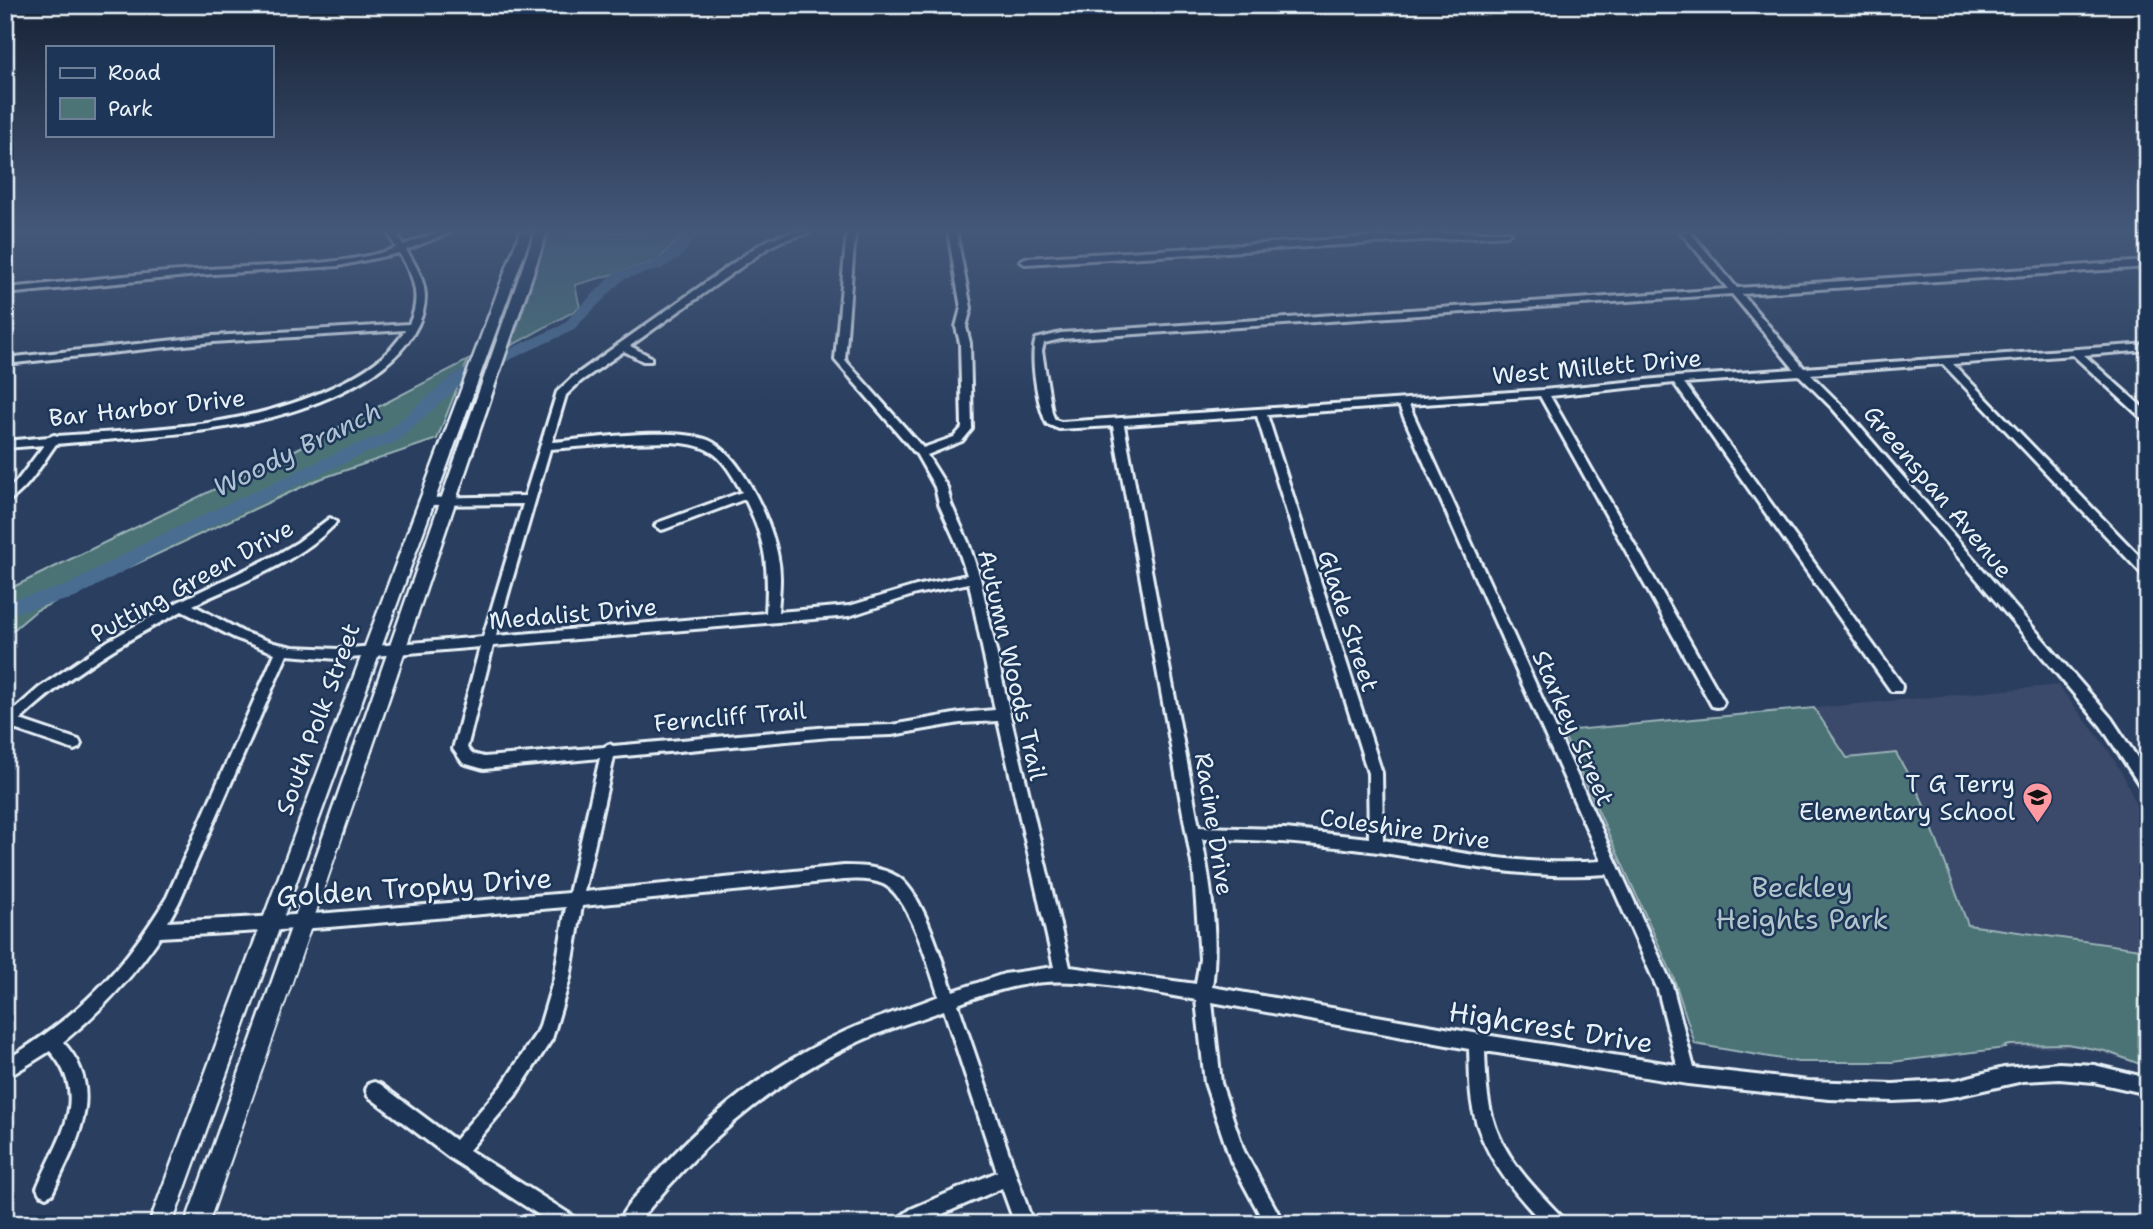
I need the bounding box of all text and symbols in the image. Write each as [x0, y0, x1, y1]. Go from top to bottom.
legend [46, 46, 273, 136]
text: Road [108, 59, 161, 87]
text: Park [108, 95, 153, 123]
street label: West Millett Drive [1491, 342, 1703, 392]
street label: Bar Harbor Drive [47, 382, 247, 434]
water label: Woody Branch [207, 393, 387, 504]
street label: Greenspan Avenue [1856, 399, 2020, 585]
street label: Putting Green Drive [85, 512, 299, 650]
street label: Autumn Woods Trail [970, 546, 1054, 784]
street label: Glade Street [1310, 546, 1386, 696]
street label: Medalist Drive [488, 591, 658, 637]
street label: South Polk Street [268, 619, 368, 819]
street label: Starkey Street [1524, 645, 1622, 811]
street label: Ferncliff Trail [652, 694, 808, 740]
street label: Racine Drive [1187, 750, 1241, 898]
place label: T G Terry Elementary School [1799, 768, 2016, 828]
school or university icon: T G Terry Elementary School [2021, 781, 2055, 825]
street label: Coleshire Drive [1318, 801, 1492, 857]
street label: Golden Trophy Drive [275, 858, 553, 916]
park label: Beckley Heights Park [1715, 868, 1889, 938]
street label: Highcrest Drive [1446, 992, 1656, 1062]

